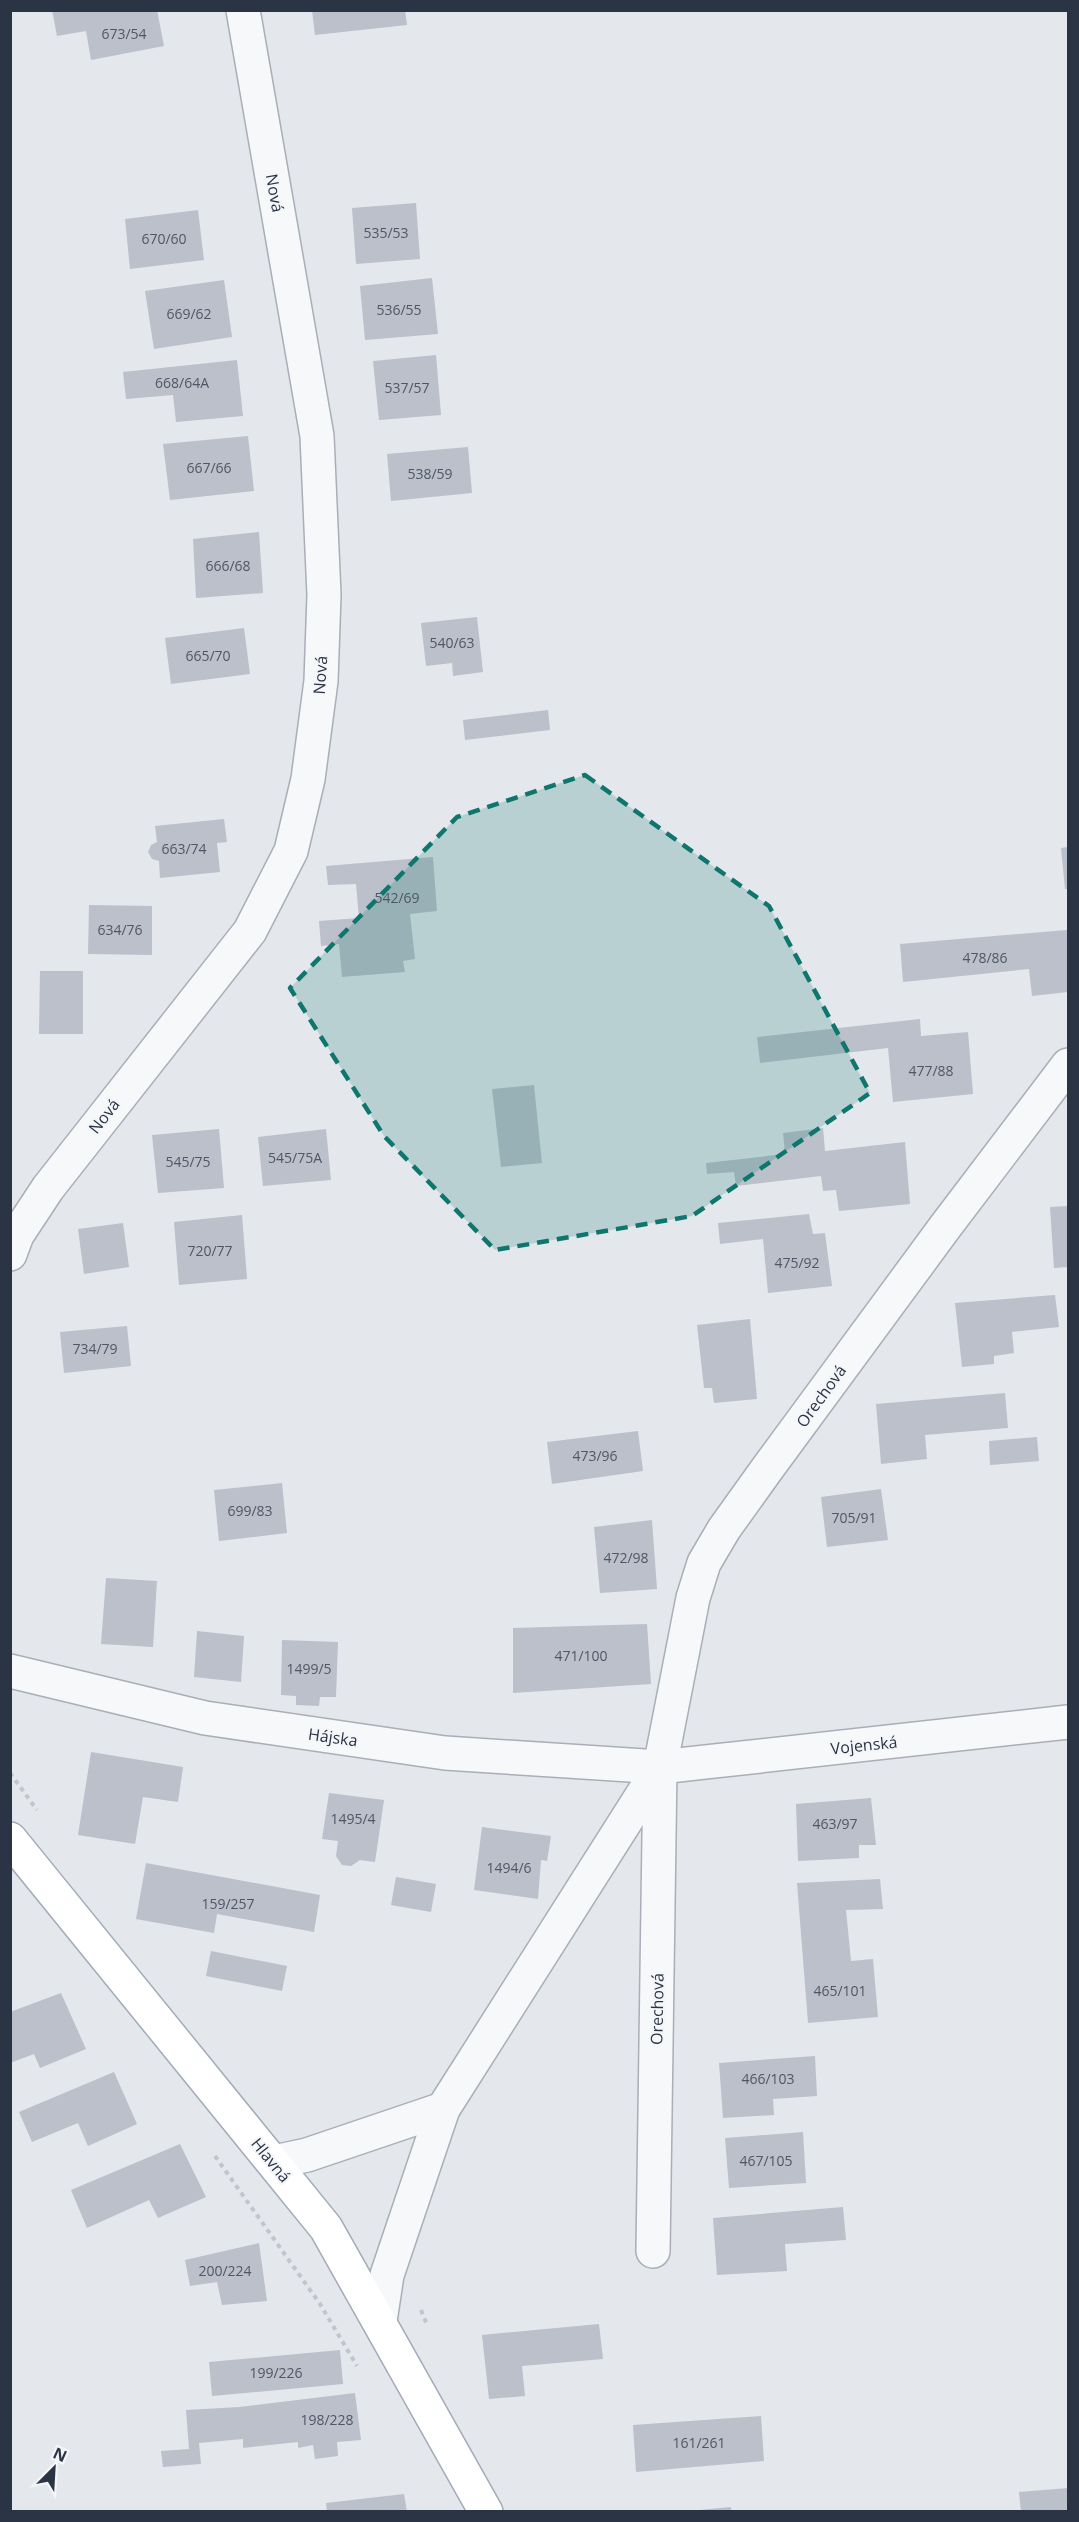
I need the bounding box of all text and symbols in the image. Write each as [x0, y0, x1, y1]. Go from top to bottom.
house number: 673/54 [101, 24, 147, 43]
street label: Nová [261, 172, 289, 214]
house number: 535/53 [363, 223, 409, 242]
house number: 670/60 [141, 229, 187, 248]
house number: 536/55 [376, 300, 422, 319]
house number: 669/62 [166, 304, 212, 323]
house number: 668/64A [155, 373, 209, 392]
house number: 537/57 [384, 378, 430, 397]
house number: 667/66 [186, 458, 232, 477]
house number: 538/59 [407, 464, 453, 483]
house number: 666/68 [205, 556, 251, 575]
house number: 540/63 [429, 633, 475, 652]
house number: 665/70 [185, 646, 231, 665]
street label: Nová [308, 655, 332, 695]
house number: 663/74 [161, 839, 207, 858]
house number: 542/69 [374, 888, 420, 907]
house number: 634/76 [97, 920, 143, 939]
house number: 478/86 [962, 948, 1008, 967]
house number: 477/88 [908, 1061, 954, 1080]
street label: Nová [83, 1094, 125, 1138]
house number: 545/75A [268, 1148, 322, 1167]
house number: 545/75 [165, 1152, 211, 1171]
house number: 720/77 [187, 1241, 233, 1260]
house number: 475/92 [774, 1253, 820, 1272]
house number: 734/79 [72, 1339, 118, 1358]
street label: Orechová [791, 1360, 851, 1432]
house number: 473/96 [572, 1446, 618, 1465]
house number: 699/83 [227, 1501, 273, 1520]
house number: 705/91 [831, 1508, 877, 1527]
house number: 472/98 [603, 1548, 649, 1567]
house number: 471/100 [554, 1646, 608, 1665]
house number: 1499/5 [286, 1659, 332, 1678]
street label: Hájska [307, 1723, 359, 1751]
street label: Vojenská [830, 1731, 898, 1759]
house number: 1495/4 [330, 1809, 376, 1828]
house number: 463/97 [812, 1814, 858, 1833]
house number: 1494/6 [486, 1858, 532, 1877]
house number: 159/257 [201, 1894, 255, 1913]
street label: Orechová [645, 1973, 669, 2045]
house number: 465/101 [813, 1981, 867, 2000]
house number: 466/103 [741, 2069, 795, 2088]
street label: Hlavná [246, 2133, 296, 2187]
house number: 467/105 [739, 2151, 793, 2170]
house number: 200/224 [198, 2261, 252, 2280]
house number: 199/226 [249, 2363, 303, 2382]
house number: 198/228 [300, 2410, 354, 2429]
house number: 161/261 [672, 2433, 726, 2452]
north arrow [24, 2438, 84, 2498]
text: N [50, 2442, 71, 2467]

